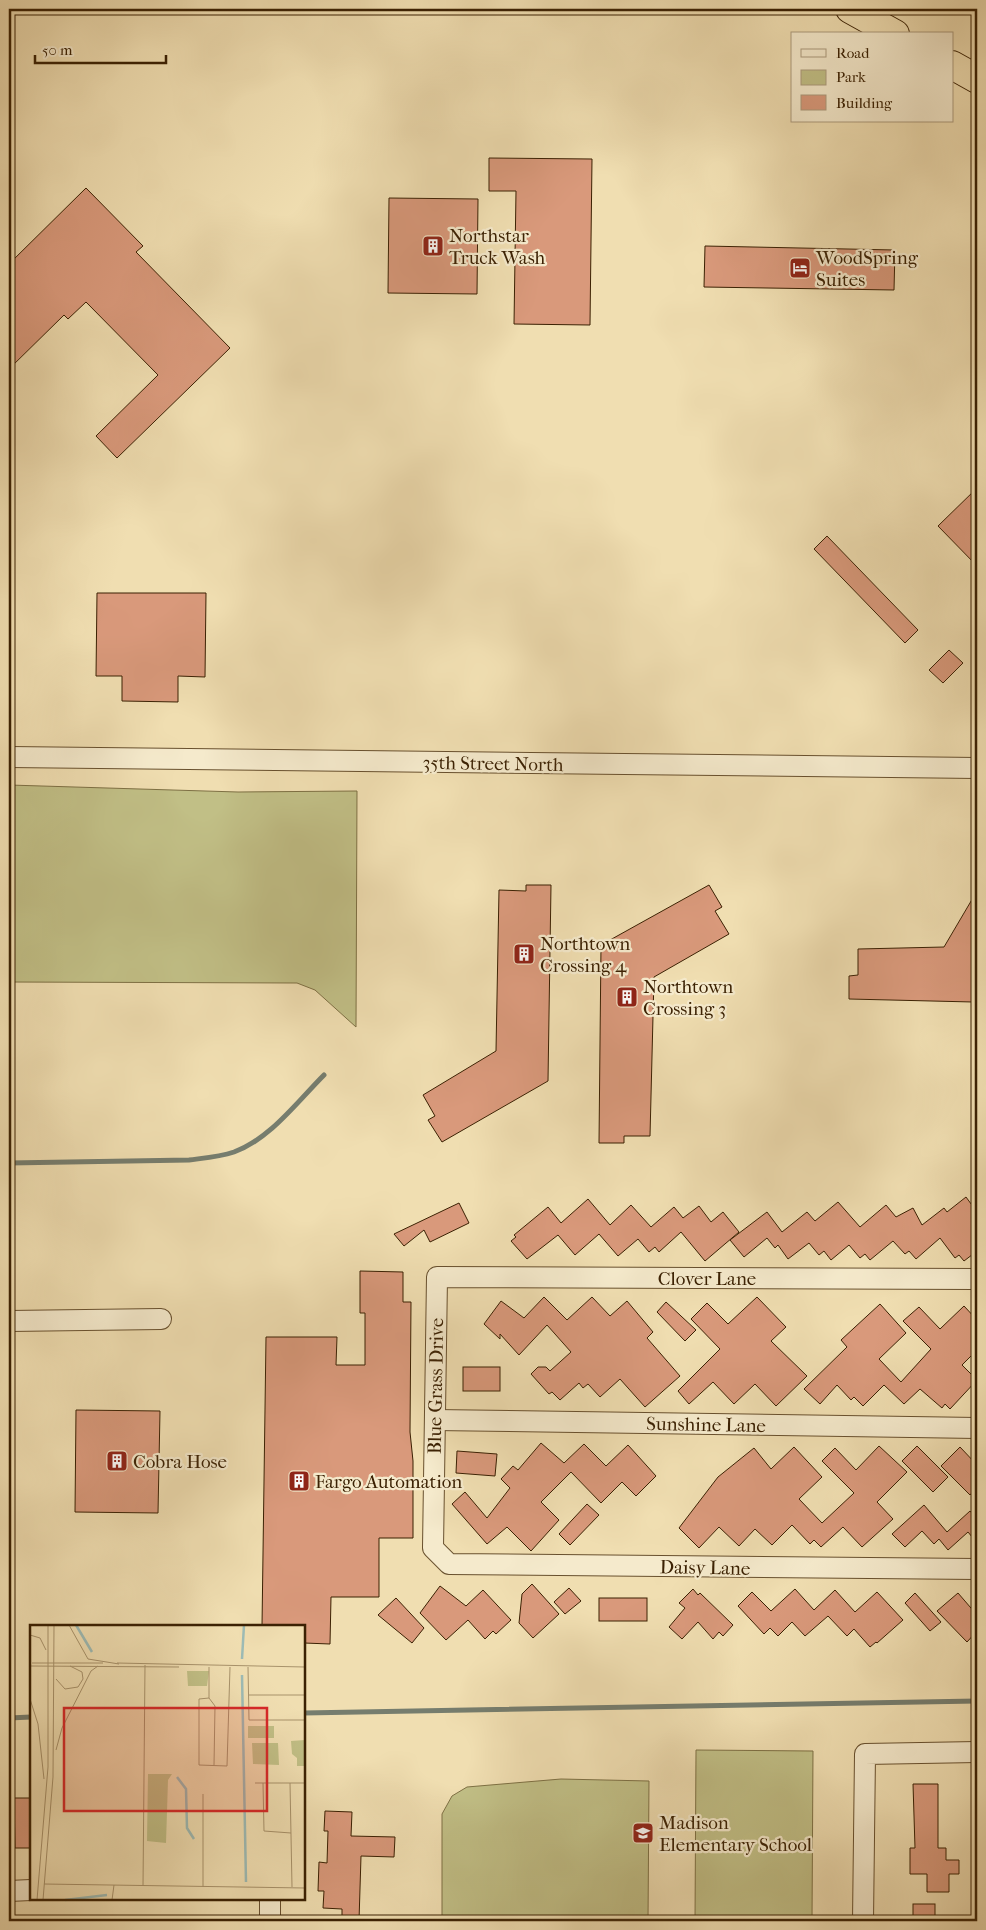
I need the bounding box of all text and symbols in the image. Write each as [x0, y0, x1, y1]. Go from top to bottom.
scale bar [35, 32, 166, 64]
legend [791, 32, 954, 122]
text: 50 m [42, 41, 73, 59]
text: Road [836, 44, 870, 62]
text: Park [836, 68, 866, 86]
text: Building [836, 94, 893, 112]
place label: Northstar Truck Wash [449, 225, 546, 269]
building icon: Northstar Truck Wash [421, 234, 445, 258]
place label: WoodSpring Suites [815, 247, 919, 291]
hotel icon: WoodSpring Suites [788, 256, 812, 280]
street label: 35th Street North [422, 752, 564, 776]
place label: Northtown Crossing 4 [540, 933, 630, 977]
building icon: Northtown Crossing 4 [512, 942, 536, 966]
place label: Northtown Crossing 3 [643, 976, 733, 1020]
building icon: Northtown Crossing 3 [615, 985, 639, 1009]
street label: Clover Lane [658, 1268, 756, 1290]
street label: Blue Grass Drive [424, 1318, 448, 1454]
street label: Sunshine Lane [646, 1413, 766, 1437]
building icon: Cobra Hose [105, 1449, 129, 1473]
place label: Cobra Hose [133, 1451, 227, 1473]
building icon: Fargo Automation [287, 1469, 311, 1493]
place label: Fargo Automation [315, 1471, 462, 1493]
street label: Daisy Lane [659, 1556, 750, 1580]
inset map [30, 1625, 305, 1900]
place label: Madison Elementary School [659, 1812, 812, 1856]
school or university icon: Madison Elementary School [631, 1821, 655, 1845]

